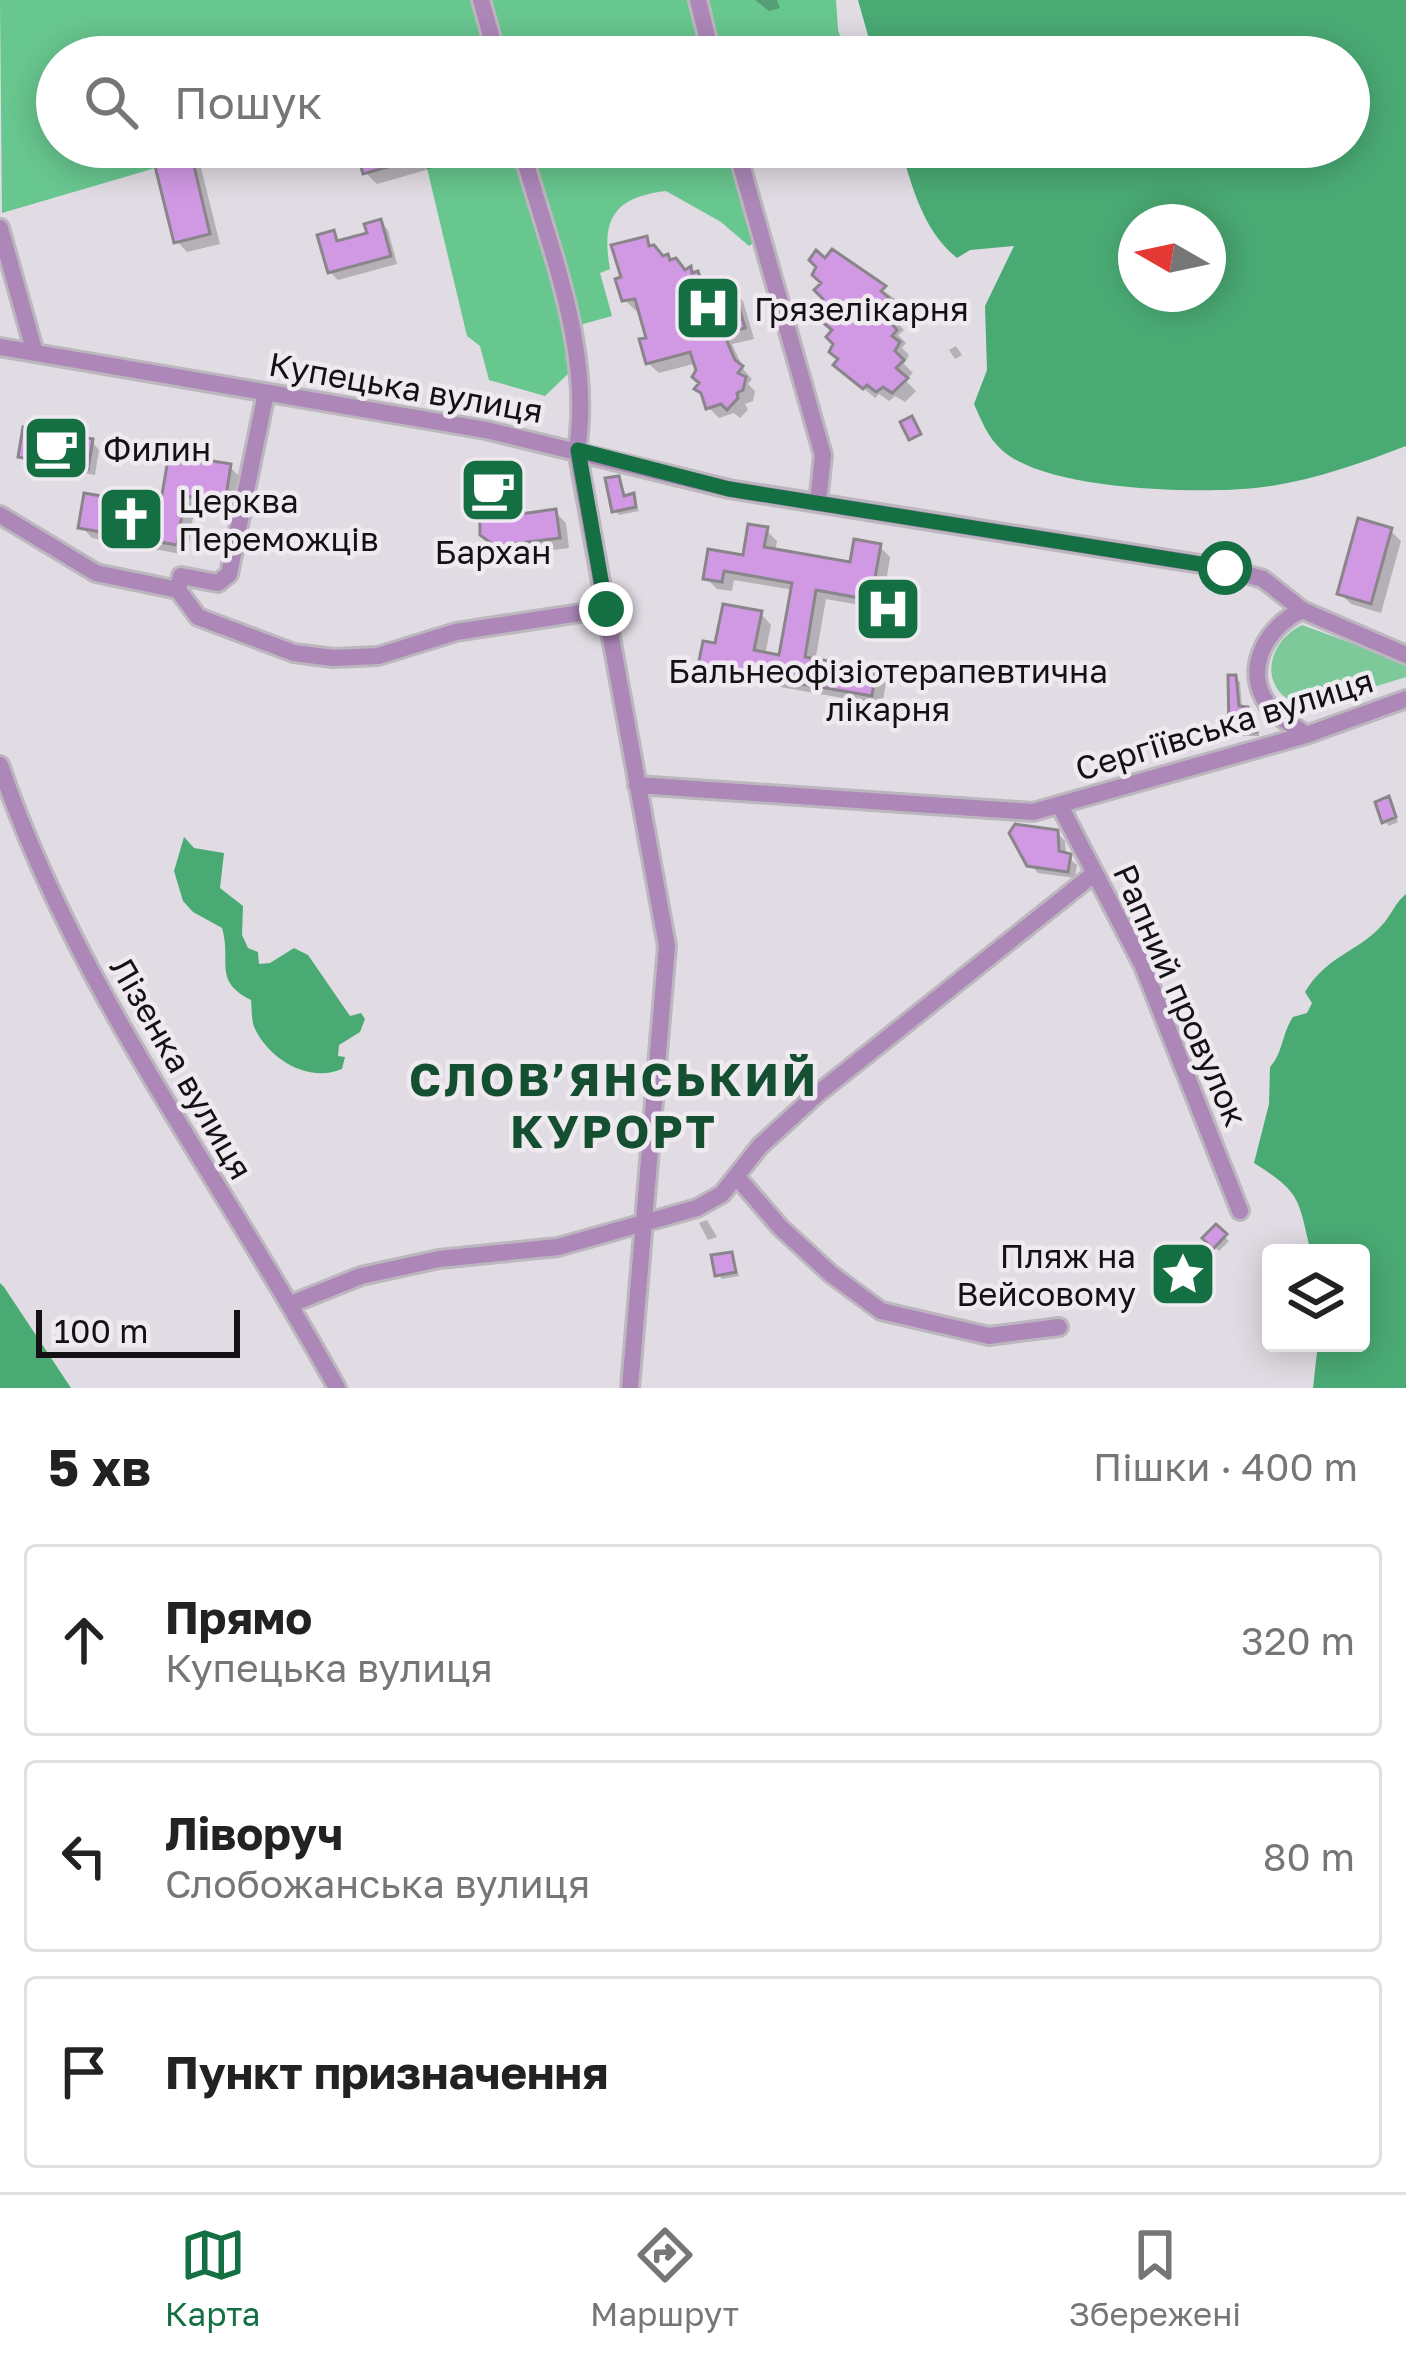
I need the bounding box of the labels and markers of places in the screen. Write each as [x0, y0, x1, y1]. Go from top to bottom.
hospital icon: Грязелікарня [673, 273, 743, 343]
place label: Грязелікарня [754, 289, 969, 328]
cafe icon: Филин [21, 413, 91, 483]
place label: Филин [103, 429, 211, 468]
cafe icon: Бархан [458, 455, 528, 525]
place label: Церква Переможців [178, 481, 379, 558]
church icon: Церква Переможців [96, 484, 166, 554]
place label: Бархан [435, 532, 551, 571]
hospital icon: Бальнеофізіотерапевтична лікарня [853, 574, 923, 644]
place label: Бальнеофізіотерапевтична лікарня [668, 651, 1108, 728]
place label: Пляж на Вейсовому [956, 1236, 1136, 1313]
place icon: Пляж на Вейсовому [1148, 1239, 1218, 1309]

